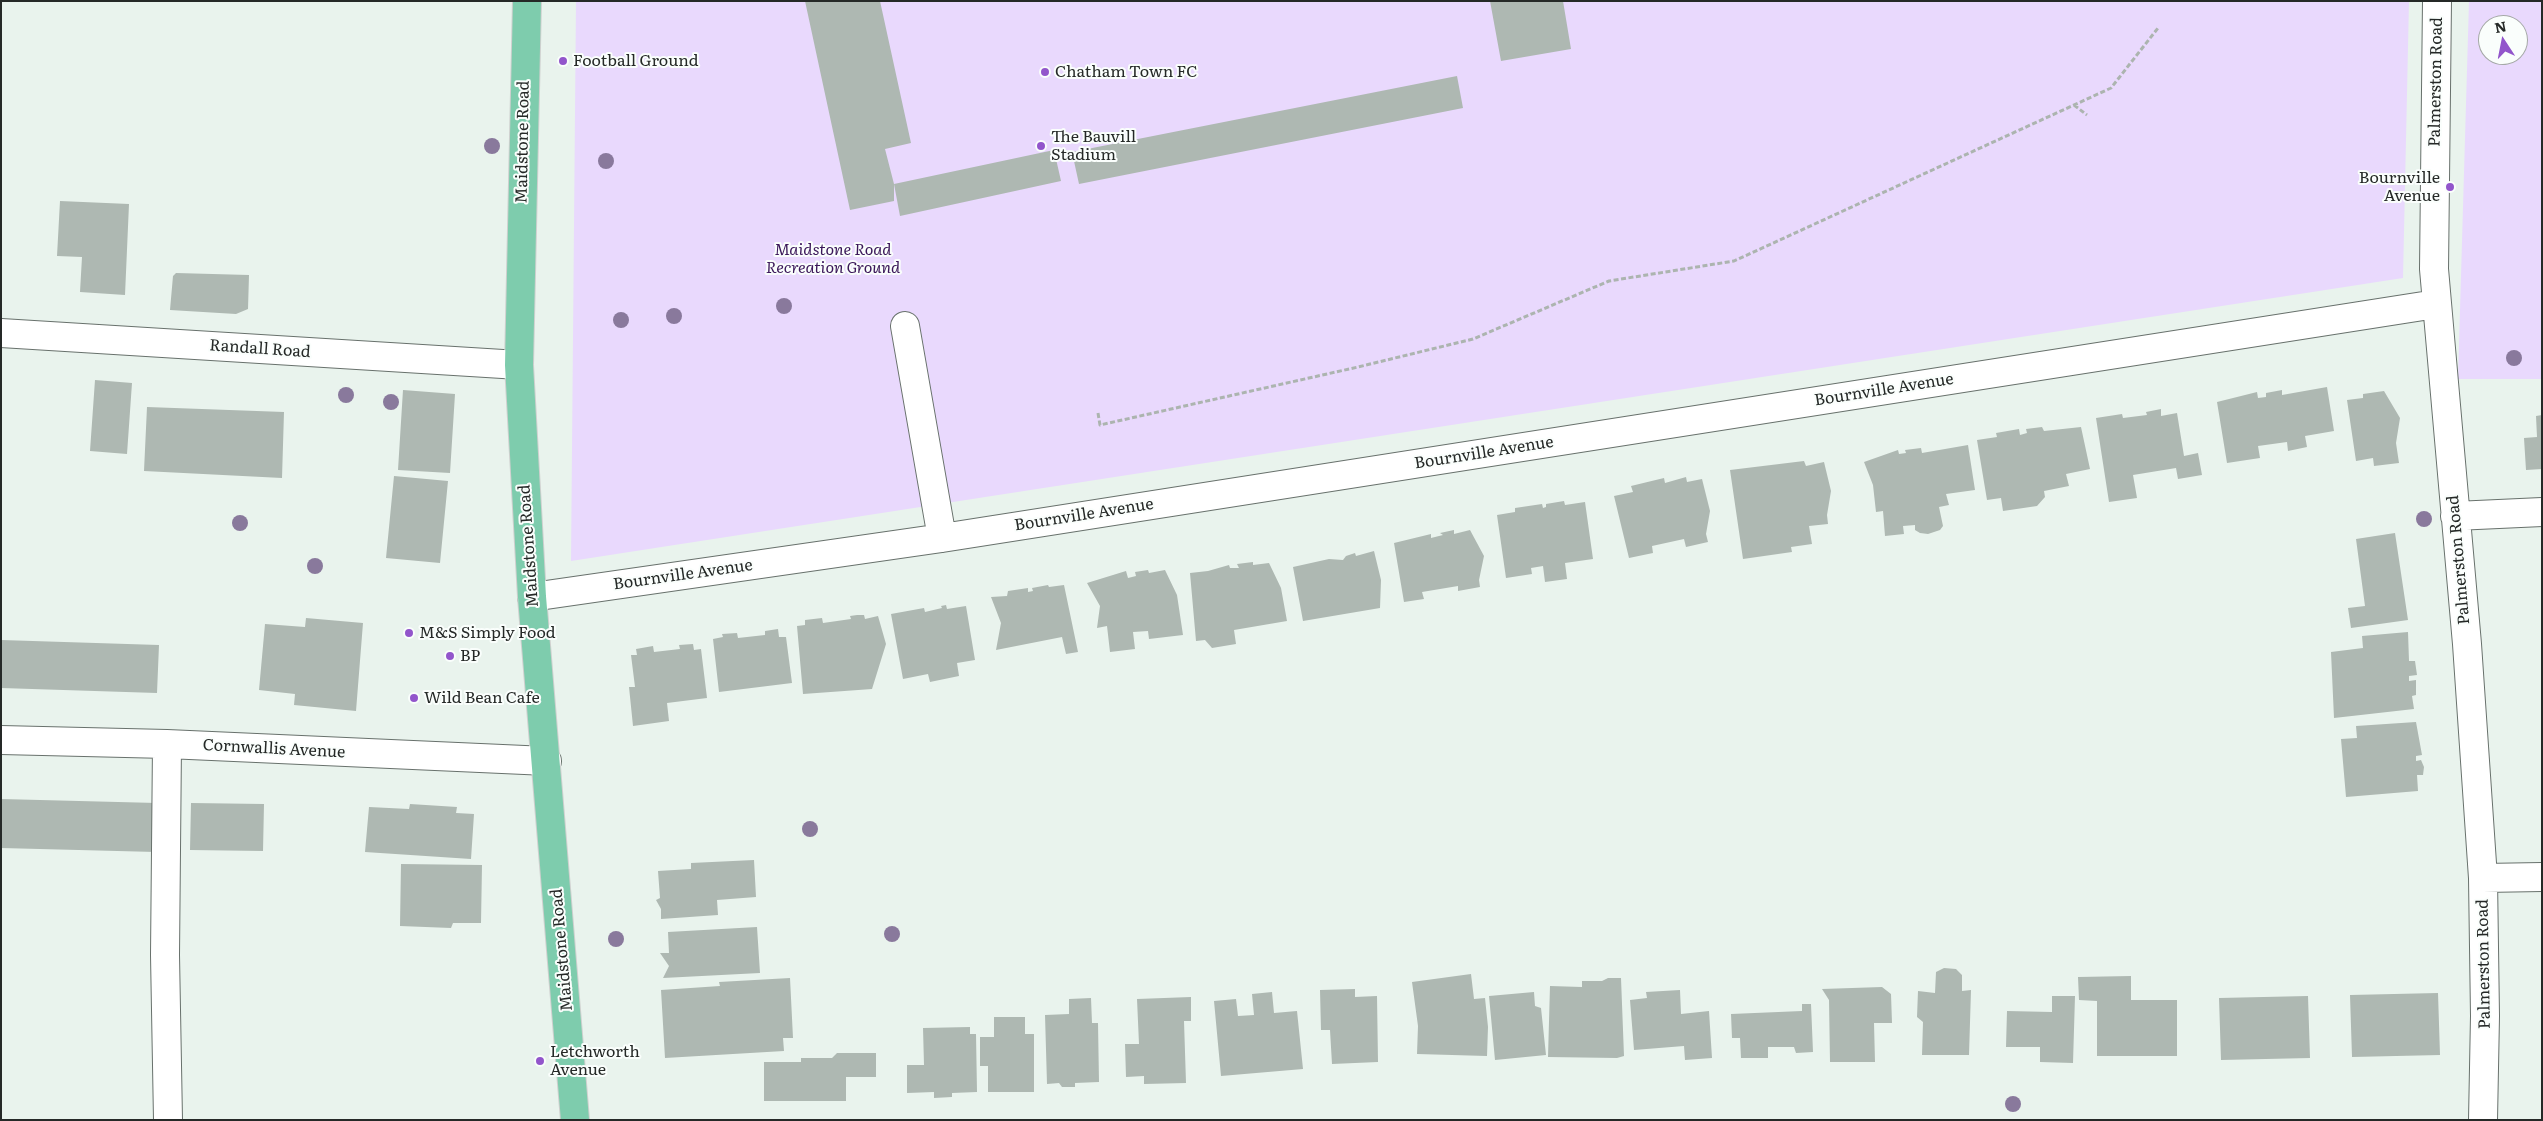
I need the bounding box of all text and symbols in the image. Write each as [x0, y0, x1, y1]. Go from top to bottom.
north arrow [2478, 15, 2528, 65]
text: N [2493, 15, 2508, 37]
street label: Palmerston Road [2425, 17, 2447, 147]
place label: Football Ground [573, 51, 699, 71]
marker: Football Ground [557, 55, 569, 67]
place label: Chatham Town FC [1055, 62, 1197, 82]
marker: Chatham Town FC [1039, 66, 1051, 78]
street label: Maidstone Road [512, 80, 534, 204]
place label: The Bauvill Stadium [1051, 127, 1136, 165]
marker: The Bauvill Stadium [1035, 140, 1047, 152]
place label: Bournville Avenue [2359, 168, 2440, 206]
marker: Bournville Avenue [2444, 181, 2456, 193]
park label: Maidstone Road Recreation Ground [766, 240, 900, 278]
street label: Randall Road [209, 336, 311, 362]
street label: Bournville Avenue [1813, 370, 1955, 410]
street label: Bournville Avenue [1413, 433, 1555, 473]
street label: Maidstone Road [515, 484, 543, 608]
street label: Palmerston Road [2444, 494, 2474, 626]
street label: Bournville Avenue [1013, 495, 1155, 535]
street label: Bournville Avenue [612, 556, 754, 594]
place label: M&S Simply Food [419, 623, 556, 643]
marker: M&S Simply Food [403, 627, 415, 639]
place label: BP [460, 646, 480, 666]
marker: BP [444, 650, 456, 662]
place label: Wild Bean Cafe [424, 688, 540, 708]
marker: Wild Bean Cafe [408, 692, 420, 704]
street label: Cornwallis Avenue [202, 736, 346, 762]
street label: Maidstone Road [547, 888, 577, 1012]
street label: Palmerston Road [2473, 899, 2495, 1029]
place label: Letchworth Avenue [550, 1042, 640, 1080]
marker: Letchworth Avenue [534, 1055, 546, 1067]

